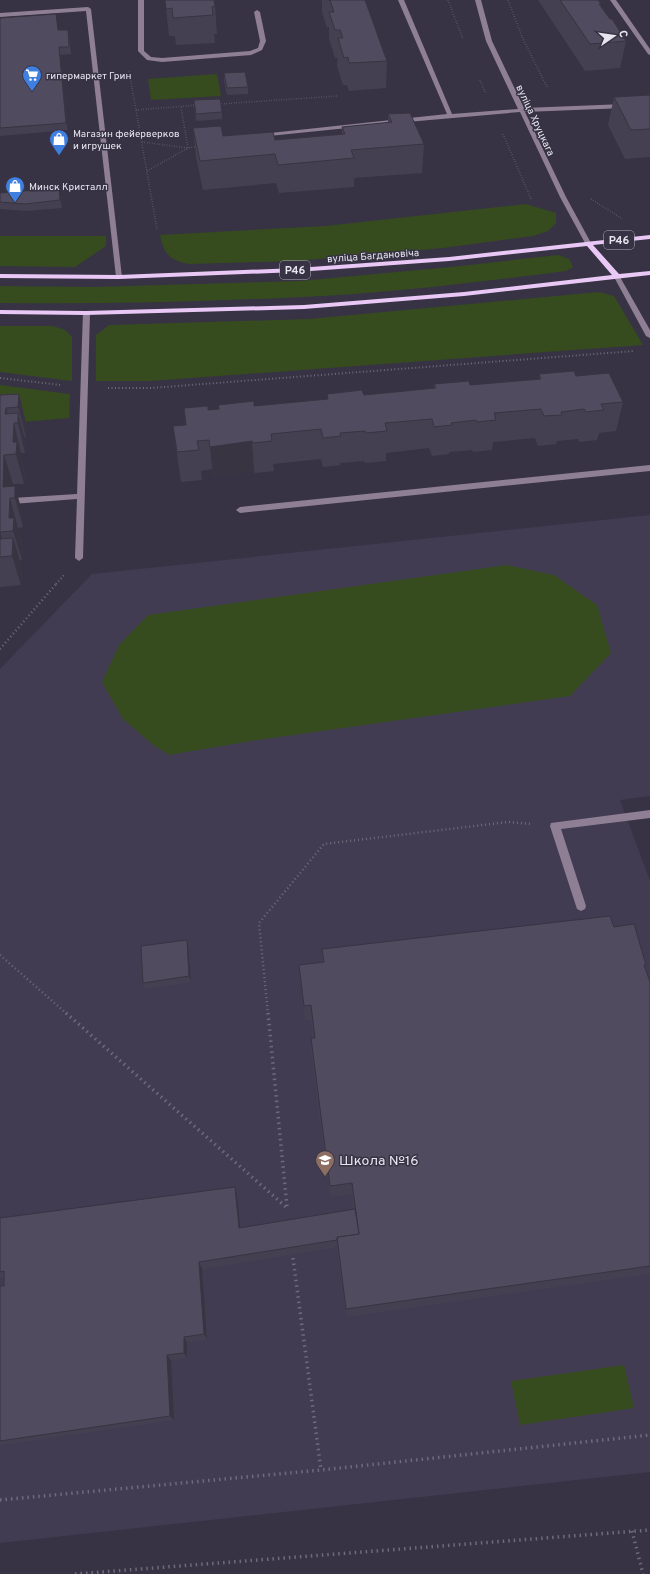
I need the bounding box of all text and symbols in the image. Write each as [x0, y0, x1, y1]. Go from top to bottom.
north arrow [594, 16, 634, 56]
text: С [615, 29, 630, 39]
supermarket icon: гипермаркет Грин [21, 64, 43, 92]
place label: гипермаркет Грин [46, 70, 131, 83]
street label: вуліца Хруцкага [512, 83, 557, 158]
shop icon: Магазин фейерверков и игрушек [48, 128, 70, 156]
place label: Магазин фейерверков и игрушек [73, 128, 180, 153]
shop icon: Минск Кристалл [4, 175, 26, 203]
place label: Минск Кристалл [29, 181, 108, 194]
road number: Р46 [604, 231, 634, 249]
street label: вуліца Багдановіча [327, 247, 420, 266]
road number: Р46 [280, 261, 310, 279]
school or university icon: Школа №16 [314, 1149, 336, 1177]
place label: Школа №16 [339, 1153, 419, 1170]

